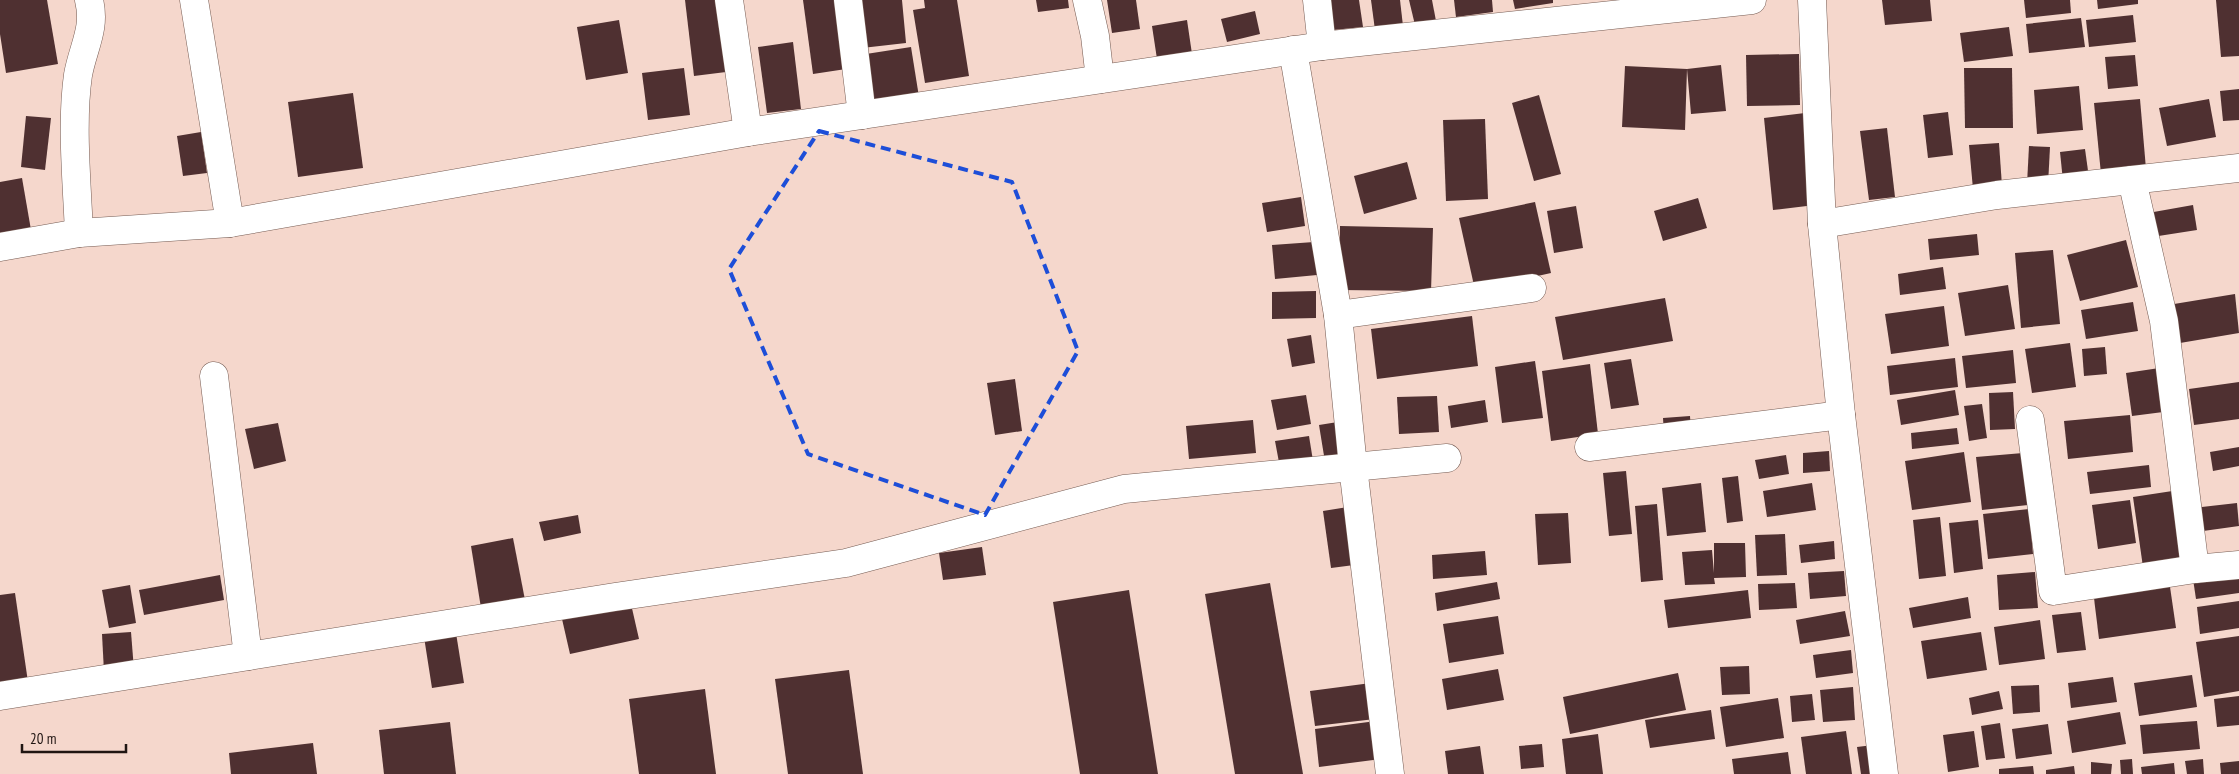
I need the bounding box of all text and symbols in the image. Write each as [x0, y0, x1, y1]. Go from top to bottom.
scale bar [22, 722, 126, 754]
text: 20 m [30, 729, 56, 748]

